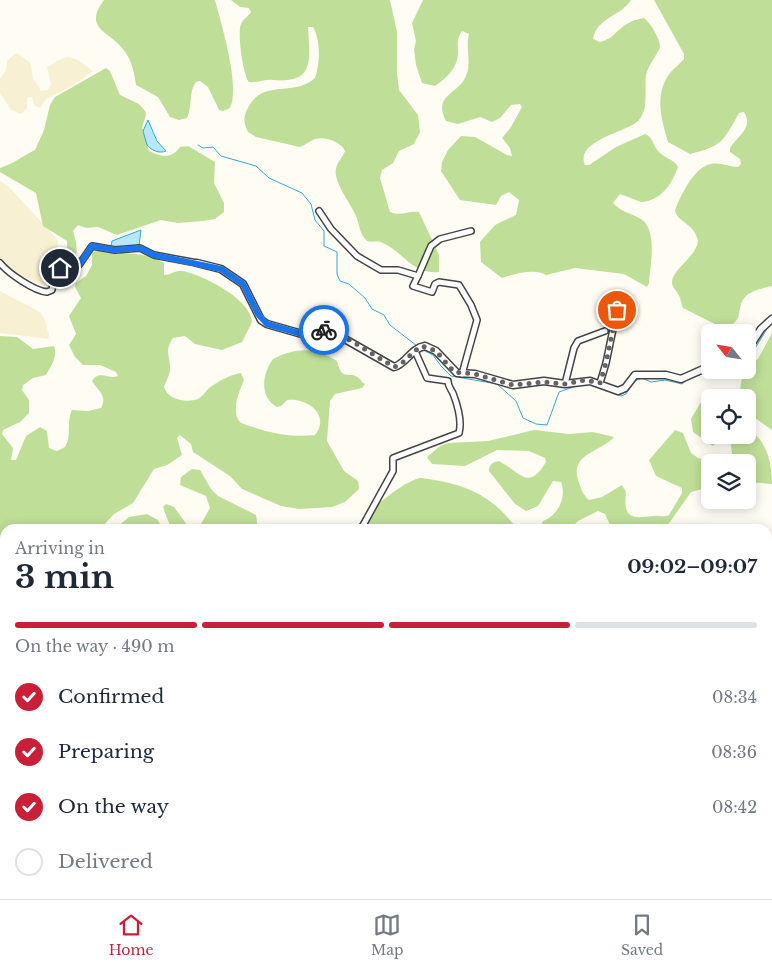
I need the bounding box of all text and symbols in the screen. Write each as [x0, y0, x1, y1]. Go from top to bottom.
pin [39, 247, 81, 289]
icon: home [46, 254, 74, 282]
pin [596, 289, 638, 331]
icon: bag [603, 296, 631, 324]
courier [299, 305, 349, 355]
icon: bike [310, 316, 338, 344]
north arrow [701, 324, 756, 379]
map controls [701, 324, 756, 509]
button: locate [701, 389, 756, 444]
button: layers [701, 454, 756, 509]
text: Arriving in [15, 538, 105, 558]
text: 09:02–09:07 [627, 555, 757, 578]
text: 3 min [15, 557, 114, 597]
text: On the way · 490 m [15, 636, 174, 656]
icon: check [15, 683, 43, 711]
text: Confirmed [58, 685, 164, 708]
text: 08:34 [712, 687, 757, 707]
icon: check [15, 738, 43, 766]
text: Preparing [58, 740, 154, 763]
text: 08:36 [711, 742, 757, 762]
icon: check [15, 793, 43, 821]
text: On the way [58, 795, 169, 818]
text: 08:42 [712, 797, 757, 817]
text: Delivered [58, 850, 153, 873]
tab: Home [109, 911, 154, 959]
tab: Map [371, 911, 404, 959]
tab: Saved [621, 911, 663, 959]

